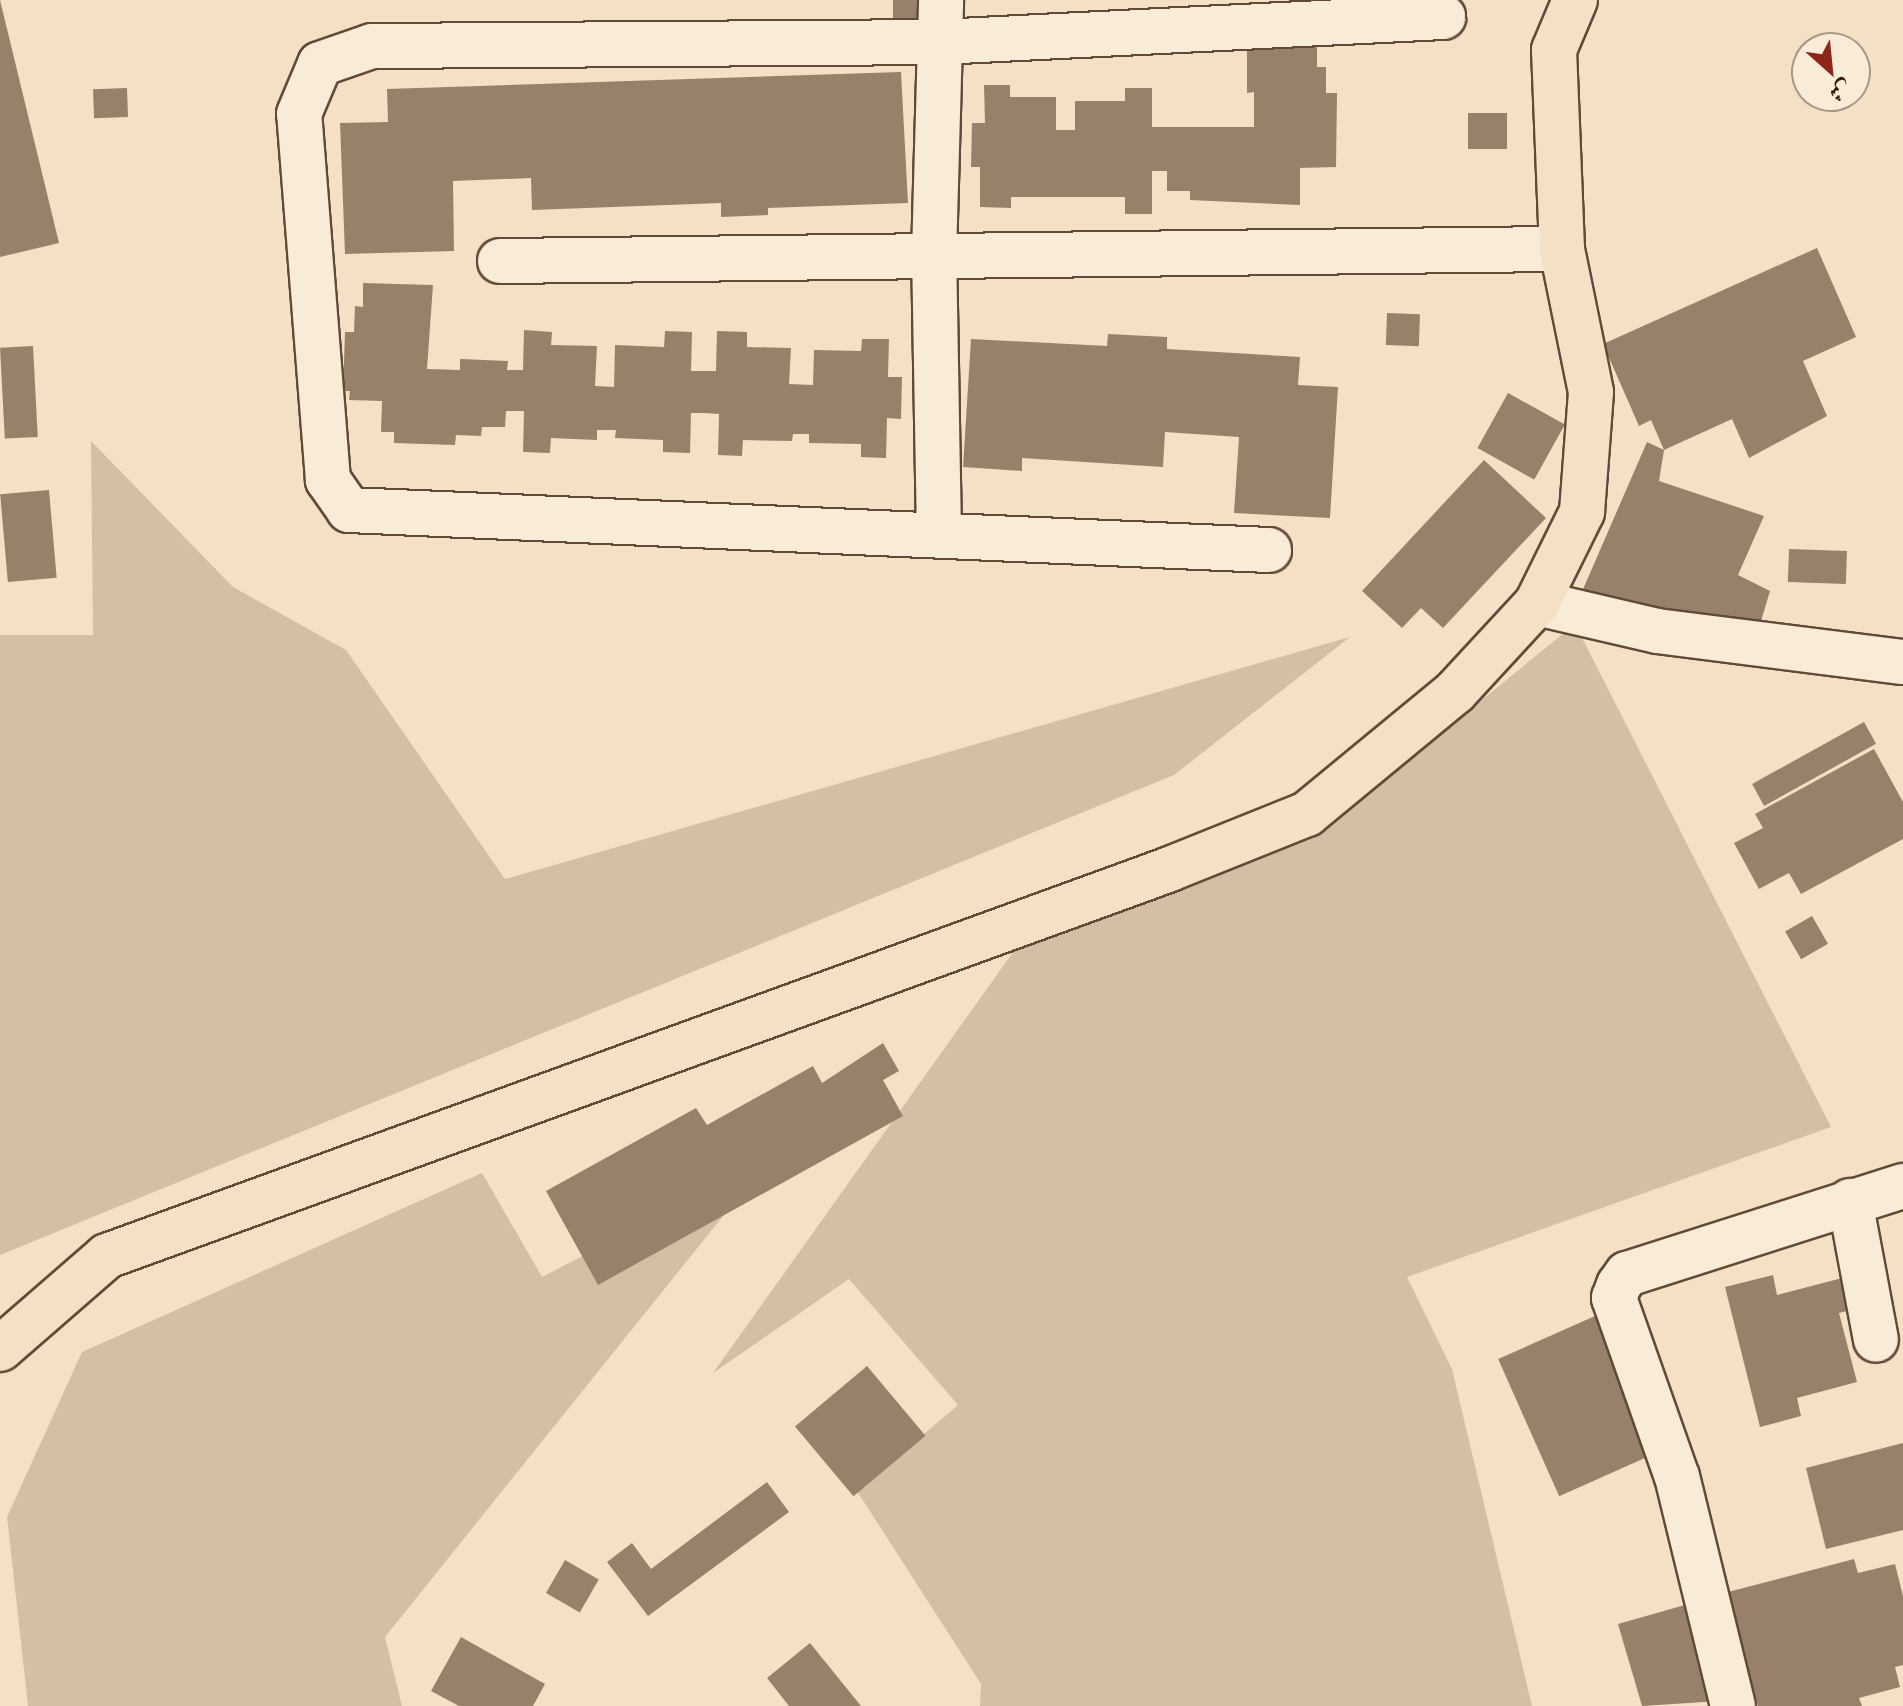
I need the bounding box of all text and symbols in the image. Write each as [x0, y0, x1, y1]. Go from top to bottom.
north arrow [1791, 32, 1871, 112]
text: ش [1824, 72, 1858, 111]

